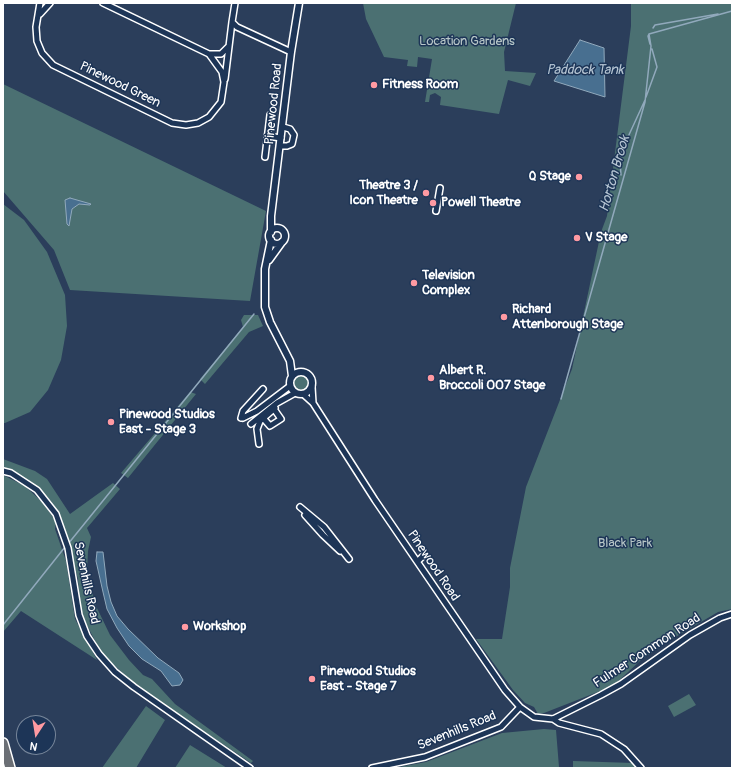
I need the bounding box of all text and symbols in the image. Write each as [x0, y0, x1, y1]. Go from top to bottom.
park label: Location Gardens [419, 34, 515, 50]
street label: Pinewood Green [77, 59, 163, 111]
street label: Pinewood Road [262, 62, 286, 146]
water label: Paddock Tank [546, 62, 624, 78]
place label: Fitness Room [382, 77, 458, 93]
marker: Fitness Room [369, 80, 379, 90]
water label: Horton Brook [596, 134, 634, 214]
place label: Q Stage [528, 169, 571, 185]
marker: Q Stage [574, 172, 584, 182]
place label: Theatre 3 / Icon Theatre [349, 178, 418, 209]
marker: Theatre 3 / Icon Theatre [421, 188, 431, 198]
place label: Powell Theatre [441, 195, 521, 211]
marker: Powell Theatre [428, 198, 438, 208]
place label: V Stage [585, 230, 627, 246]
marker: V Stage [572, 233, 582, 243]
place label: Television Complex [422, 268, 475, 299]
marker: Television Complex [409, 278, 419, 288]
place label: Richard Attenborough Stage [512, 302, 623, 333]
marker: Richard Attenborough Stage [499, 312, 509, 322]
place label: Albert R. Broccoli 007 Stage [439, 363, 545, 394]
marker: Albert R. Broccoli 007 Stage [426, 373, 436, 383]
place label: Pinewood Studios East - Stage 3 [119, 407, 215, 438]
marker: Pinewood Studios East - Stage 3 [106, 417, 116, 427]
street label: Pinewood Road [404, 528, 462, 604]
park label: Black Park [598, 536, 652, 552]
street label: Sevenhills Road [70, 540, 102, 626]
street label: Fulmer Common Road [591, 611, 703, 691]
place label: Workshop [193, 619, 246, 635]
marker: Workshop [180, 622, 190, 632]
place label: Pinewood Studios East - Stage 7 [320, 664, 416, 695]
marker: Pinewood Studios East - Stage 7 [307, 674, 317, 684]
street label: Sevenhills Road [415, 708, 499, 754]
north arrow [16, 715, 56, 755]
text: N [29, 739, 39, 753]

